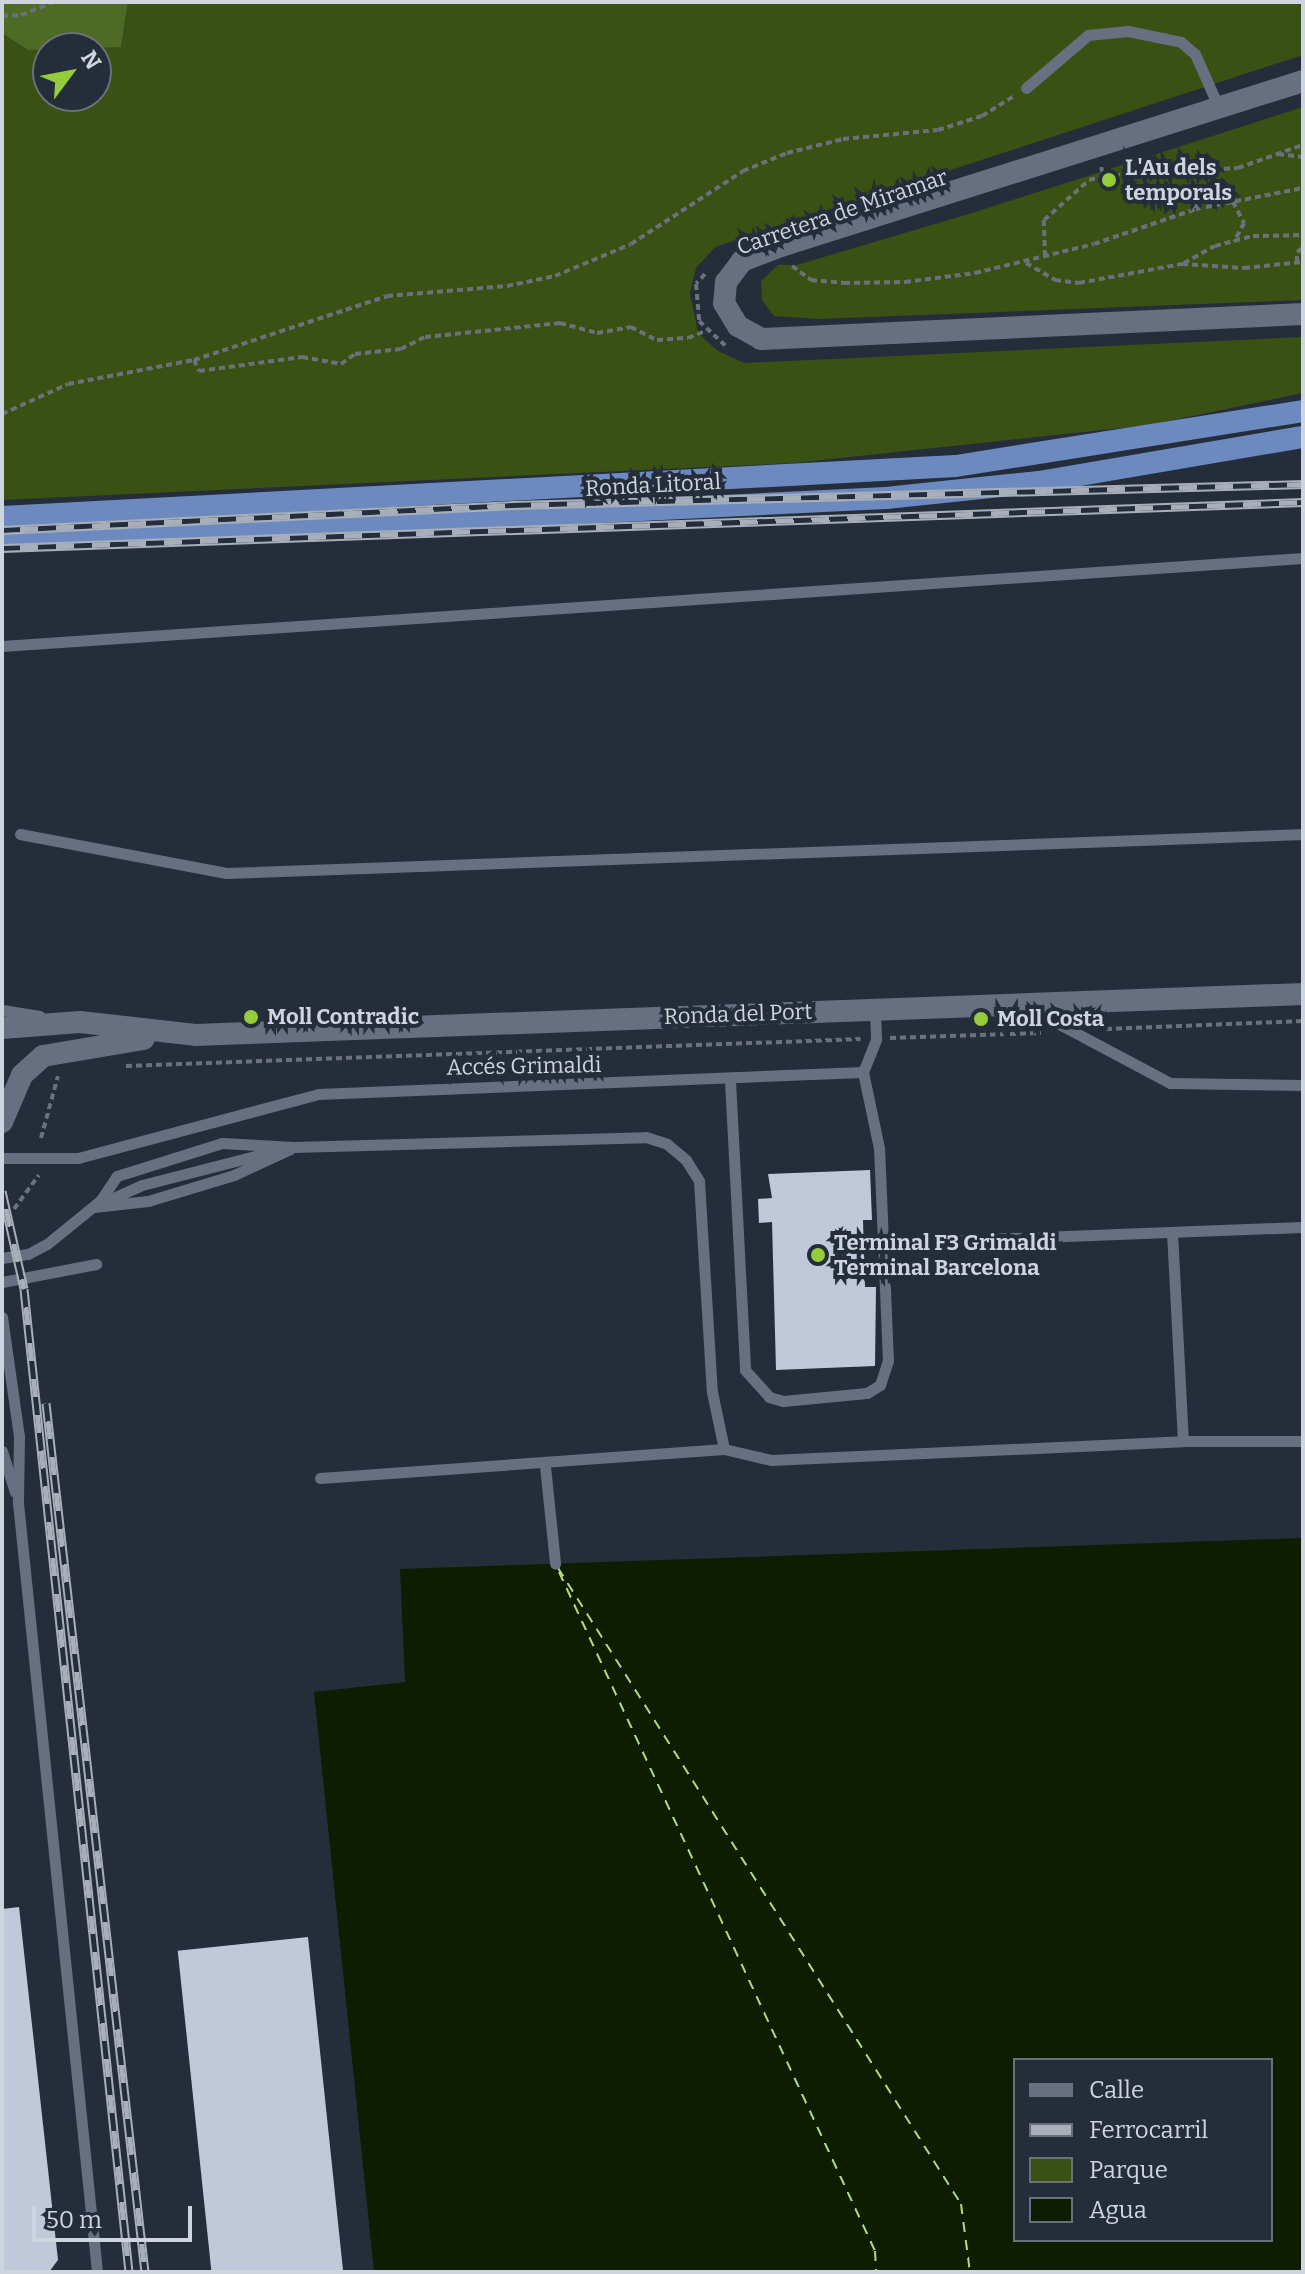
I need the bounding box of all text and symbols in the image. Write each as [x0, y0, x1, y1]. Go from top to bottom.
north arrow [32, 32, 112, 112]
text: N [75, 46, 107, 74]
place label: L'Au dels temporals [1125, 154, 1232, 206]
street label: Carretera de Miramar [733, 164, 951, 260]
marker: L'Au dels temporals [1100, 171, 1118, 189]
street label: Ronda Litoral [584, 468, 722, 502]
street label: Ronda del Port [663, 998, 813, 1030]
place label: Moll Contradic [267, 1004, 419, 1030]
place label: Moll Costa [997, 1006, 1104, 1032]
marker: Moll Contradic [242, 1008, 260, 1026]
marker: Moll Costa [972, 1010, 990, 1028]
street label: Accés Grimaldi [446, 1051, 602, 1081]
place label: Terminal F3 Grimaldi Terminal Barcelona [834, 1229, 1057, 1280]
marker: Terminal F3 Grimaldi Terminal Barcelona [809, 1246, 827, 1264]
legend [1013, 2058, 1273, 2242]
text: Calle [1089, 2076, 1144, 2104]
text: Ferrocarril [1089, 2116, 1208, 2144]
text: Parque [1089, 2156, 1168, 2184]
scale bar [36, 2190, 196, 2240]
text: Agua [1089, 2196, 1147, 2224]
text: 50 m [46, 2206, 102, 2234]

